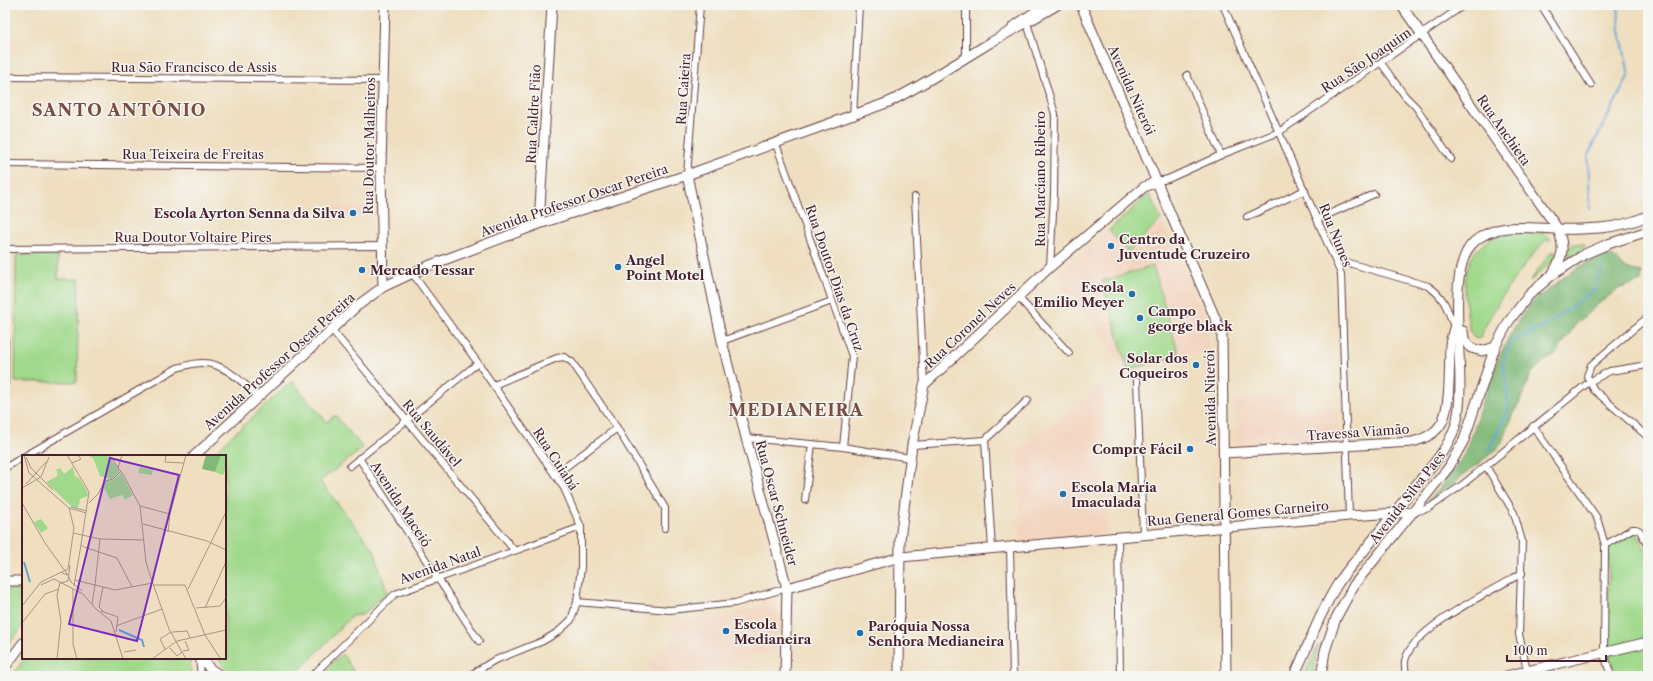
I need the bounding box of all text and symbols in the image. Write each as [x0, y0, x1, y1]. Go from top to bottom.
street label: Rua São Joaquim [1318, 24, 1414, 96]
street label: Avenida Niterói [1105, 42, 1159, 137]
street label: Rua Caieira [673, 52, 694, 125]
street label: Rua São Francisco de Assis [111, 59, 277, 75]
street label: Rua Caldre Fião [522, 64, 544, 164]
street label: Rua Doutor Malheiros [360, 77, 378, 215]
street label: Rua Anchieta [1474, 92, 1534, 169]
district label: SANTO ANTÔNIO [32, 100, 206, 120]
street label: Rua Marciano Ribeiro [1032, 111, 1048, 247]
street label: Rua Teixeira de Freitas [122, 146, 264, 162]
street label: Avenida Professor Oscar Pereira [477, 160, 670, 240]
street label: Rua Nunes [1316, 201, 1356, 269]
street label: Rua Doutor Dias da Cruz [802, 202, 868, 354]
place label: Escola Ayrton Senna da Silva [154, 205, 345, 221]
marker: Escola Ayrton Senna da Silva [348, 208, 358, 218]
street label: Rua Doutor Voltaire Pires [114, 229, 272, 245]
place label: Centro da Juventude Cruzeiro [1117, 231, 1250, 262]
marker: Centro da Juventude Cruzeiro [1106, 241, 1116, 251]
place label: Angel Point Motel [625, 252, 705, 283]
place label: Mercado Tessar [370, 262, 475, 278]
marker: Angel Point Motel [613, 262, 623, 272]
marker: Mercado Tessar [357, 265, 367, 275]
street label: Rua Coronel Neves [921, 278, 1019, 371]
place label: Escola Emílio Meyer [1033, 279, 1125, 310]
street label: Avenida Professor Oscar Pereira [199, 289, 358, 434]
marker: Escola Emílio Meyer [1127, 289, 1137, 299]
place label: Campo george black [1147, 303, 1233, 334]
marker: Campo george black [1135, 313, 1145, 323]
street label: Avenida Niterói [1201, 349, 1219, 447]
place label: Solar dos Coqueiros [1119, 350, 1188, 381]
marker: Solar dos Coqueiros [1191, 360, 1201, 370]
street label: Rua Saudável [399, 396, 465, 470]
district label: MEDIANEIRA [728, 400, 864, 420]
street label: Travessa Viamão [1306, 420, 1410, 444]
street label: Rua Cuiabá [530, 425, 582, 493]
street label: Rua Oscar Schneider [753, 438, 802, 568]
place label: Compre Fácil [1092, 441, 1182, 457]
marker: Compre Fácil [1185, 444, 1195, 454]
street label: Avenida Silva Paes [1365, 447, 1448, 547]
inset map [22, 455, 226, 659]
street label: Avenida Maceió [367, 457, 435, 550]
place label: Escola Maria Imaculada [1071, 479, 1157, 510]
marker: Escola Maria Imaculada [1058, 489, 1068, 499]
street label: Rua General Gomes Carneiro [1146, 497, 1330, 529]
street label: Avenida Natal [396, 543, 483, 587]
place label: Escola Medianeira [734, 616, 812, 647]
place label: Paróquia Nossa Senhora Medianeira [868, 618, 1005, 649]
marker: Escola Medianeira [721, 626, 731, 636]
marker: Paróquia Nossa Senhora Medianeira [855, 628, 865, 638]
scale bar [1507, 637, 1606, 663]
text: 100 m [1513, 643, 1548, 658]

